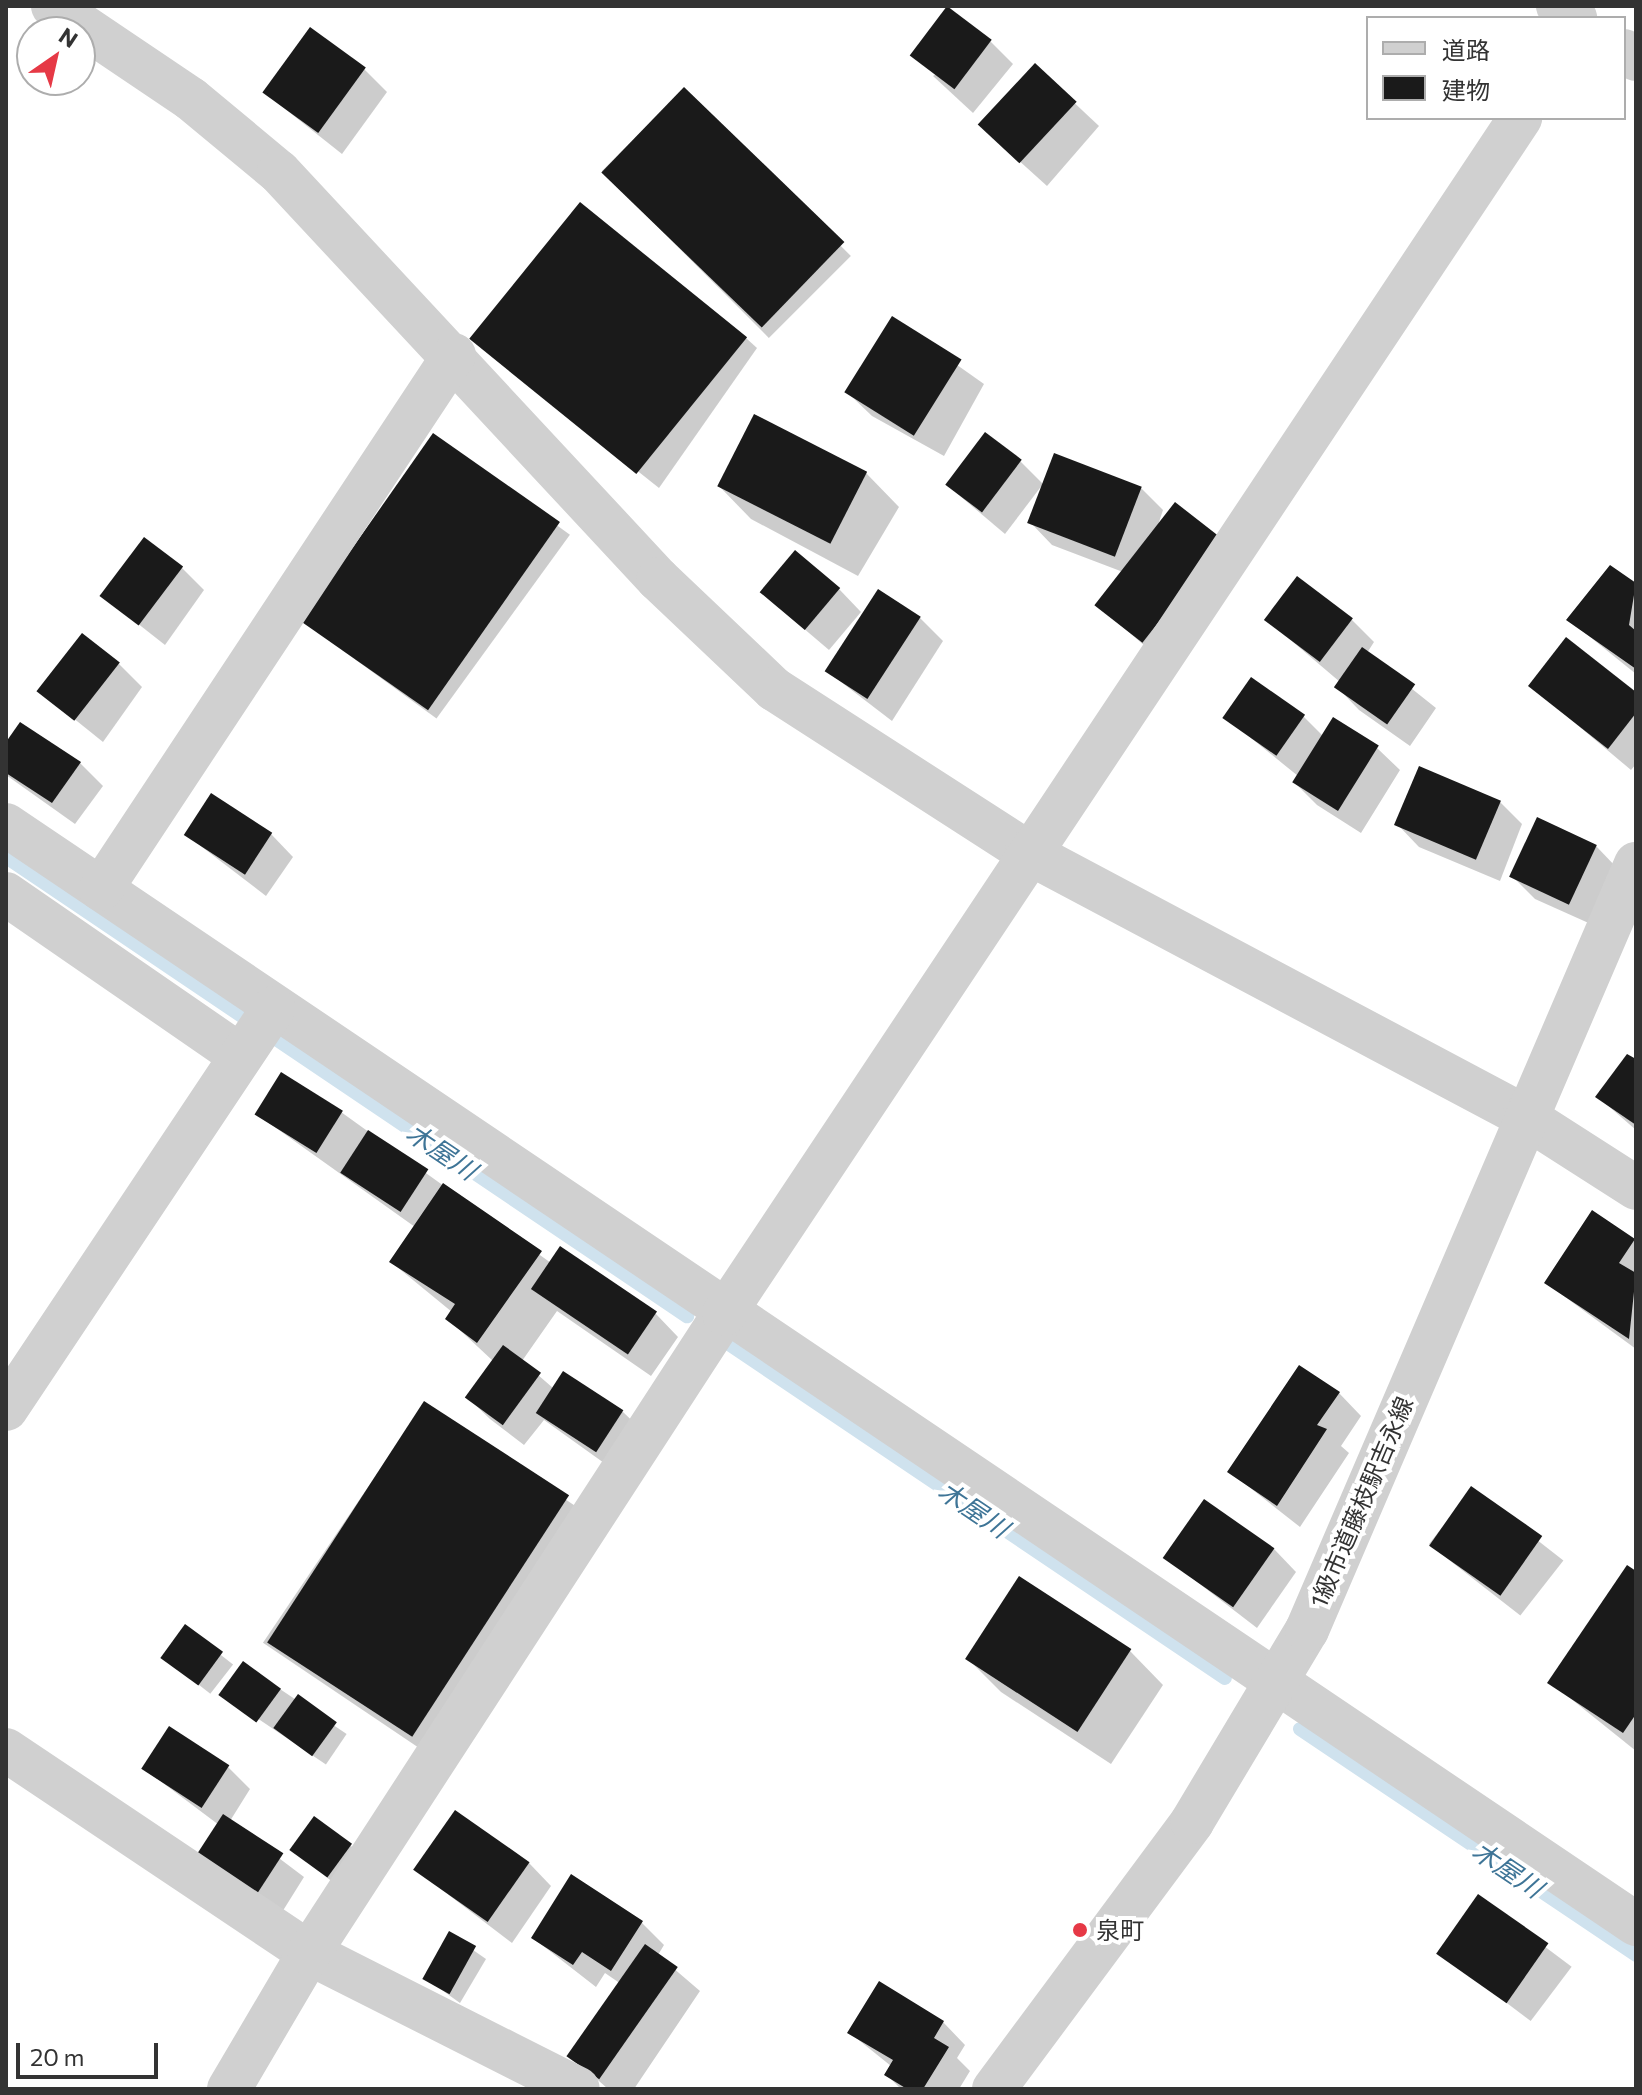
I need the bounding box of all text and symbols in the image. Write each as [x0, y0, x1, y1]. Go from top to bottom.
north arrow [16, 16, 96, 96]
legend [1366, 16, 1626, 120]
text: N [54, 22, 83, 53]
text: 道路 [1442, 35, 1490, 64]
text: 建物 [1442, 75, 1490, 104]
water label: 木屋川 [401, 1116, 483, 1186]
street label: 1級市道藤枝駅吉永線 [1304, 1392, 1418, 1612]
water label: 木屋川 [933, 1474, 1015, 1544]
water label: 木屋川 [1467, 1834, 1549, 1904]
place label: 泉町 [1096, 1916, 1144, 1944]
marker: 泉町 [1071, 1921, 1089, 1939]
scale bar [20, 2027, 162, 2077]
text: 20 m [30, 2042, 84, 2071]

